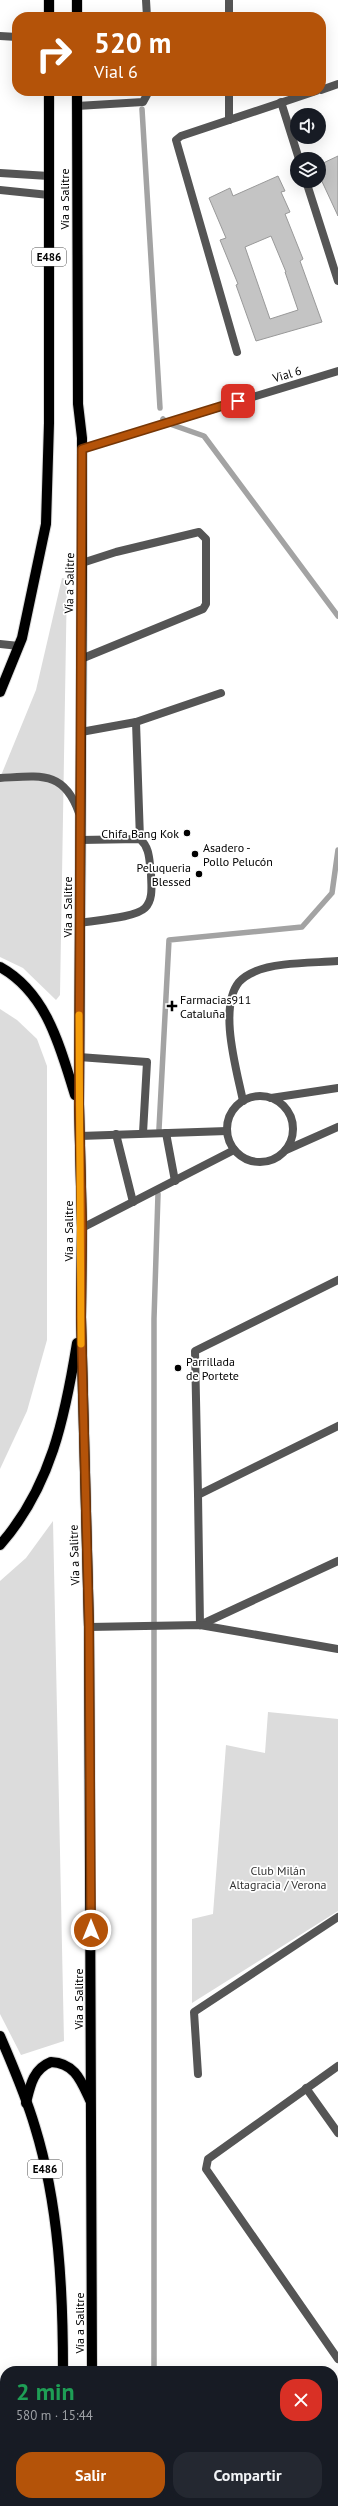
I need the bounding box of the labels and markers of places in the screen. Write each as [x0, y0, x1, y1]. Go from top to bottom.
pin [221, 384, 255, 418]
place label: Chifa Bang Kok [101, 826, 179, 841]
marker: Chifa Bang Kok [182, 828, 192, 838]
place label: Asadero - Pollo Pelucón [203, 840, 273, 869]
marker: Asadero - Pollo Pelucón [190, 849, 200, 859]
place label: Peluqueria Blessed [136, 860, 191, 889]
marker: Peluqueria Blessed [194, 869, 204, 879]
place label: Farmacias911 Cataluña [180, 992, 251, 1021]
marker: Farmacias911 Cataluña [167, 1001, 177, 1011]
place label: Parrillada de Portete [186, 1354, 239, 1383]
marker: Parrillada de Portete [173, 1363, 183, 1373]

